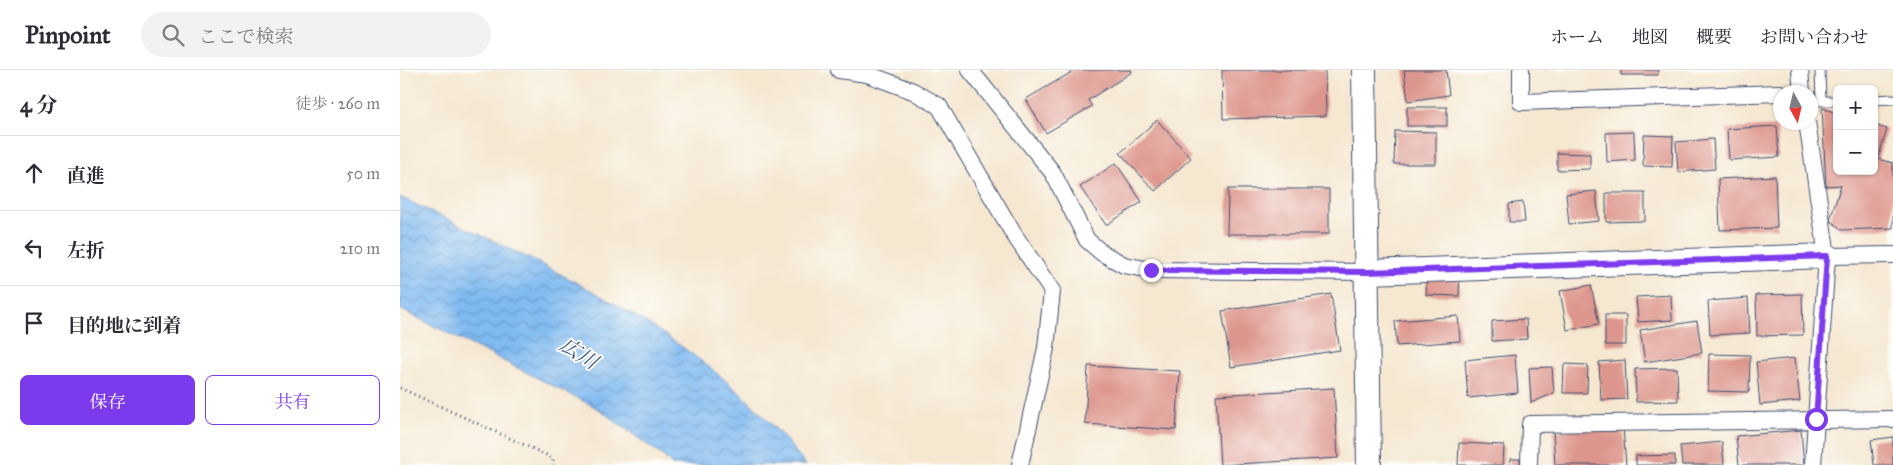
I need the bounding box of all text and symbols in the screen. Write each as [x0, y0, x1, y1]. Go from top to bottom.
search box [141, 12, 491, 57]
text: Pinpoint [25, 20, 111, 50]
icon: search [159, 21, 187, 49]
text: ここで検索 [199, 25, 294, 48]
text: ホーム [1550, 26, 1604, 48]
text: 地図 [1632, 26, 1668, 48]
text: 概要 [1696, 26, 1732, 48]
text: お問い合わせ [1760, 26, 1868, 48]
north arrow [1773, 85, 1818, 130]
map controls [1833, 85, 1878, 175]
button: + [1833, 85, 1878, 130]
text: 4 分 [20, 92, 57, 118]
text: 徒歩 · 260 m [295, 94, 380, 113]
button: − [1833, 130, 1878, 175]
icon: ahead [20, 159, 48, 187]
text: 直進 [67, 164, 105, 187]
text: 50 m [346, 164, 380, 183]
icon: left [20, 234, 48, 262]
text: 左折 [67, 239, 105, 262]
text: 210 m [340, 239, 380, 258]
route end [1140, 259, 1163, 282]
icon: arrive [20, 309, 48, 337]
text: 目的地に到着 [67, 314, 181, 337]
water label: 広川 [556, 332, 604, 375]
button: 保存 [20, 375, 195, 425]
button: 共有 [205, 375, 380, 425]
route start [1805, 408, 1828, 431]

